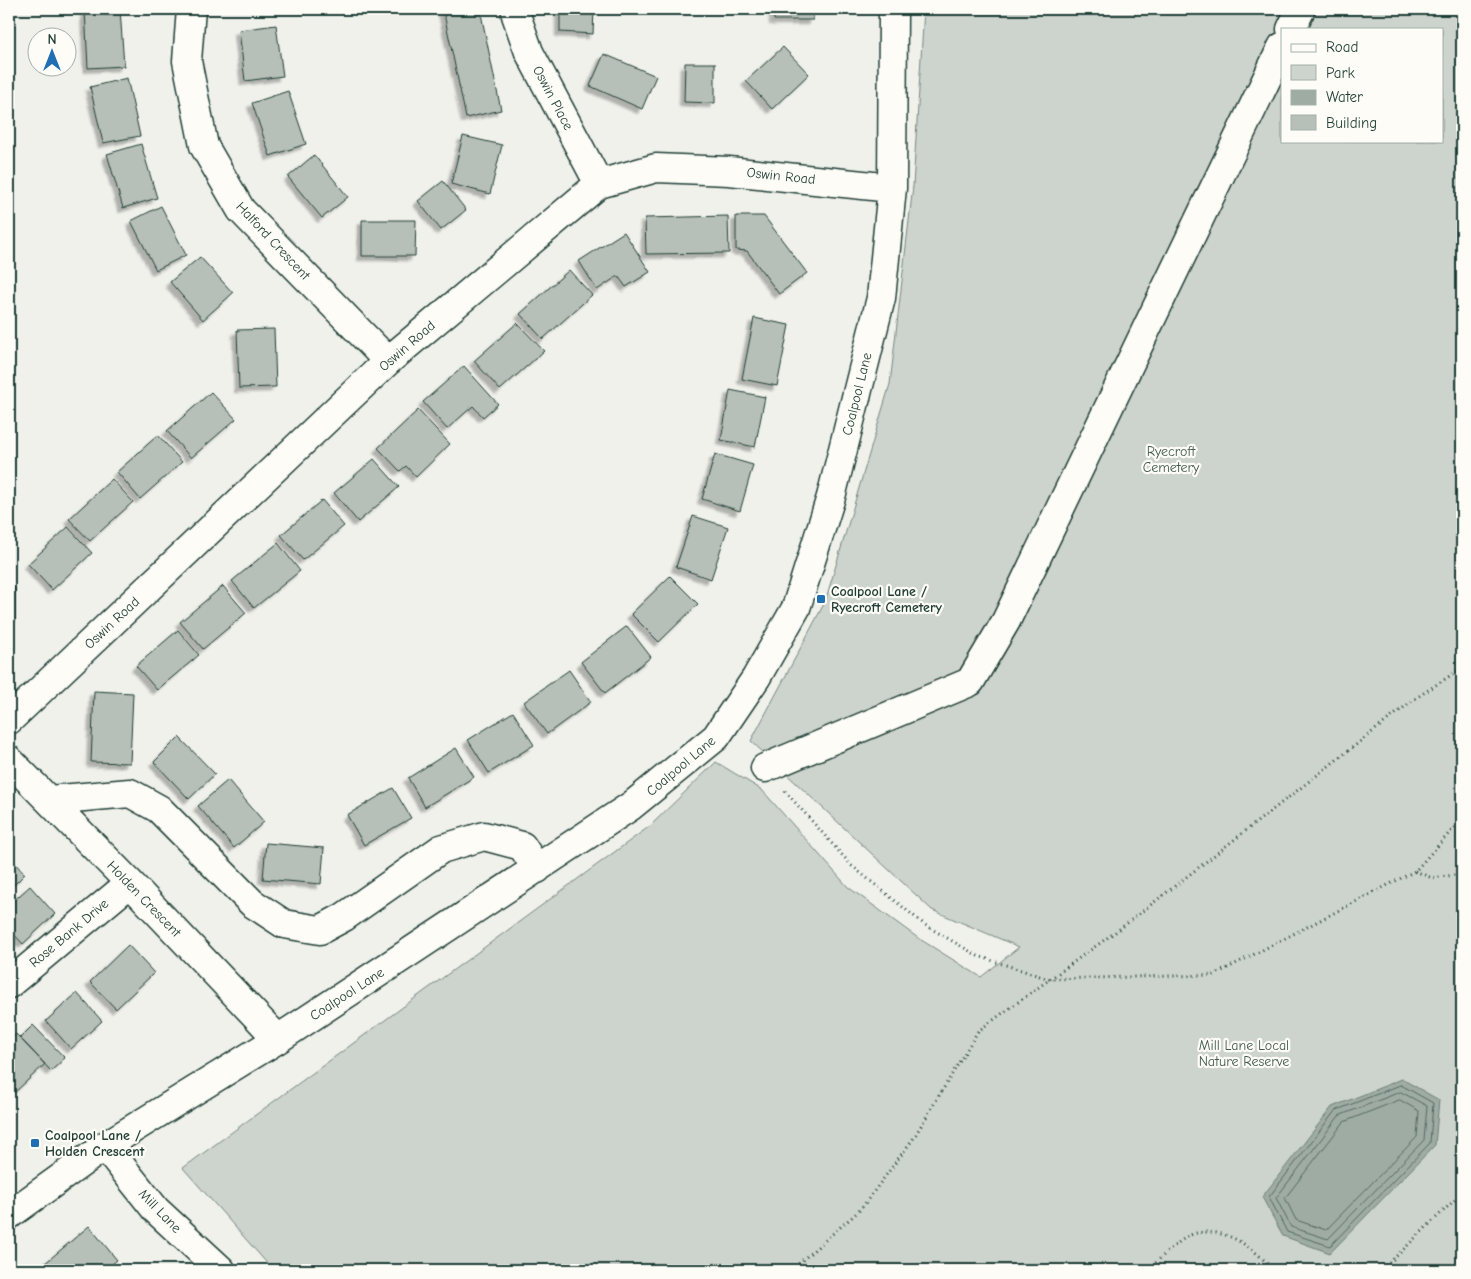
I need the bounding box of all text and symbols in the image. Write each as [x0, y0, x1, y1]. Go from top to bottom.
north arrow [28, 28, 78, 78]
legend [1281, 28, 1444, 142]
text: N [47, 31, 57, 48]
text: Road [1326, 38, 1358, 56]
street label: Oswin Place [529, 63, 577, 133]
text: Park [1326, 64, 1355, 82]
text: Water [1326, 88, 1363, 106]
text: Building [1326, 114, 1377, 132]
street label: Oswin Road [746, 164, 816, 188]
street label: Halford Crescent [232, 198, 314, 284]
street label: Oswin Road [375, 317, 439, 375]
street label: Coalpool Lane [838, 351, 876, 437]
park label: Ryecroft Cemetery [1143, 443, 1200, 476]
place label: Coalpool Lane / Ryecroft Cemetery [831, 583, 943, 616]
street label: Oswin Road [81, 593, 143, 653]
marker: Coalpool Lane / Ryecroft Cemetery [815, 593, 827, 605]
street label: Coalpool Lane [643, 732, 719, 800]
street label: Holden Crescent [103, 857, 185, 941]
street label: Rose Bank Drive [26, 895, 112, 971]
street label: Coalpool Lane [307, 964, 387, 1024]
park label: Mill Lane Local Nature Reserve [1199, 1037, 1289, 1070]
place label: Coalpool Lane / Holden Crescent [45, 1127, 145, 1160]
marker: Coalpool Lane / Holden Crescent [29, 1137, 41, 1149]
street label: Mill Lane [135, 1186, 185, 1236]

